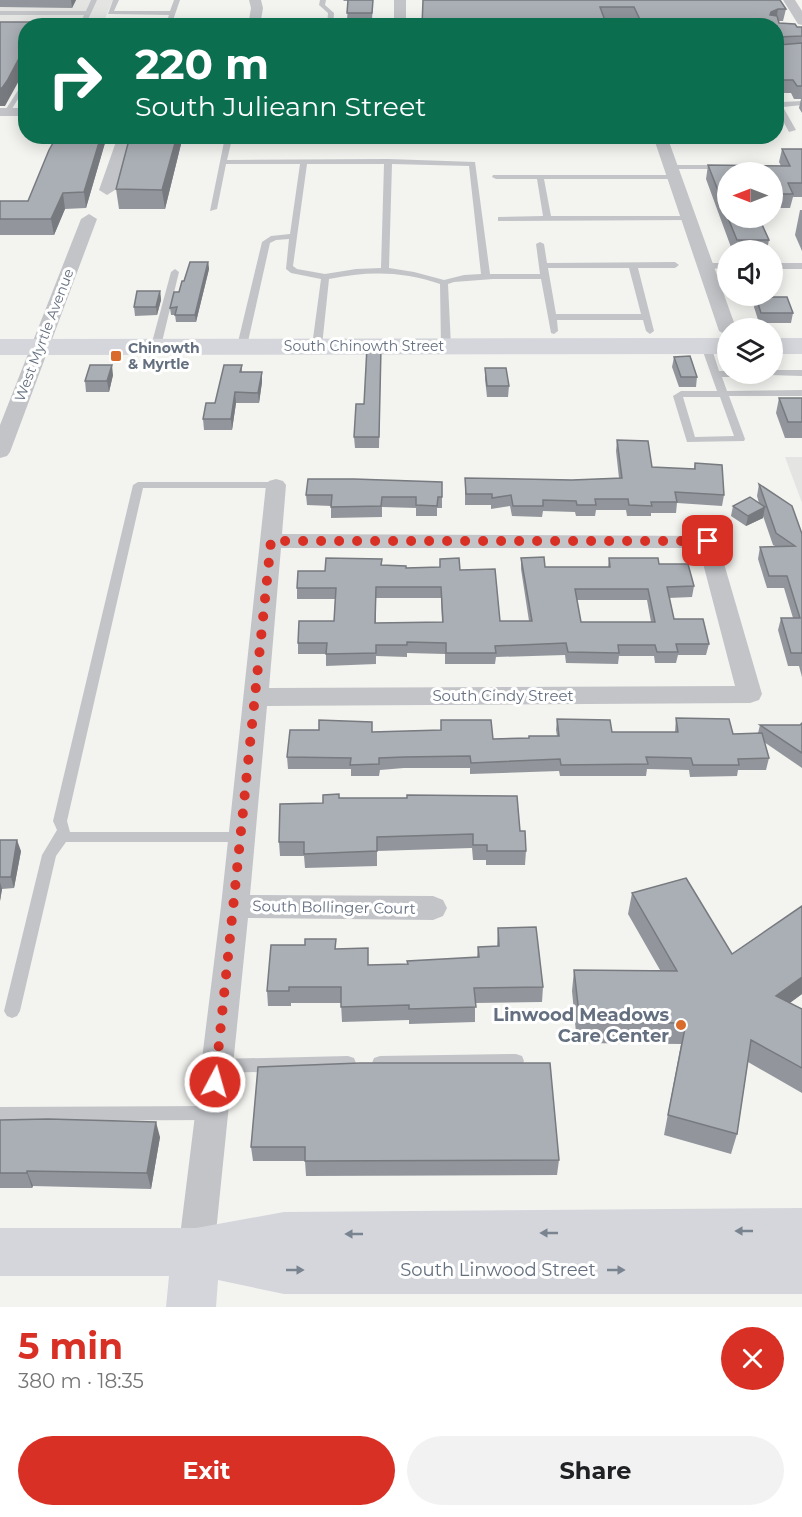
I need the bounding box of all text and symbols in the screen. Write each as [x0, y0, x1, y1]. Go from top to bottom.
text: 220 m [135, 38, 269, 90]
icon: right [36, 42, 114, 120]
text: South Julieann Street [135, 90, 426, 123]
north arrow [717, 162, 783, 228]
map controls [717, 162, 783, 384]
button: sound [717, 240, 783, 306]
street label: West Myrtle Avenue [10, 266, 78, 404]
button: layers [717, 318, 783, 384]
street label: South Chinowth Street [284, 337, 444, 355]
place label: Chinowth & Myrtle [128, 339, 200, 373]
marker: Chinowth & Myrtle [109, 349, 123, 363]
pin [682, 515, 733, 566]
icon: arrive [691, 524, 724, 557]
street label: South Cindy Street [432, 686, 574, 705]
street label: South Bollinger Court [252, 896, 416, 918]
place label: Linwood Meadows Care Center [493, 1004, 669, 1047]
marker: Linwood Meadows Care Center [674, 1018, 688, 1032]
position arrow [183, 1050, 247, 1114]
one-way arrow [734, 1226, 753, 1236]
one-way arrow [539, 1228, 558, 1238]
one-way arrow [344, 1229, 363, 1239]
street label: South Linwood Street [400, 1259, 596, 1281]
one-way arrow [286, 1265, 305, 1275]
one-way arrow [607, 1265, 626, 1275]
text: 5 min [18, 1324, 123, 1368]
button: close [721, 1327, 784, 1390]
text: 380 m · 18:35 [18, 1369, 144, 1393]
button: Exit [18, 1436, 395, 1505]
button: Share [407, 1436, 784, 1505]

